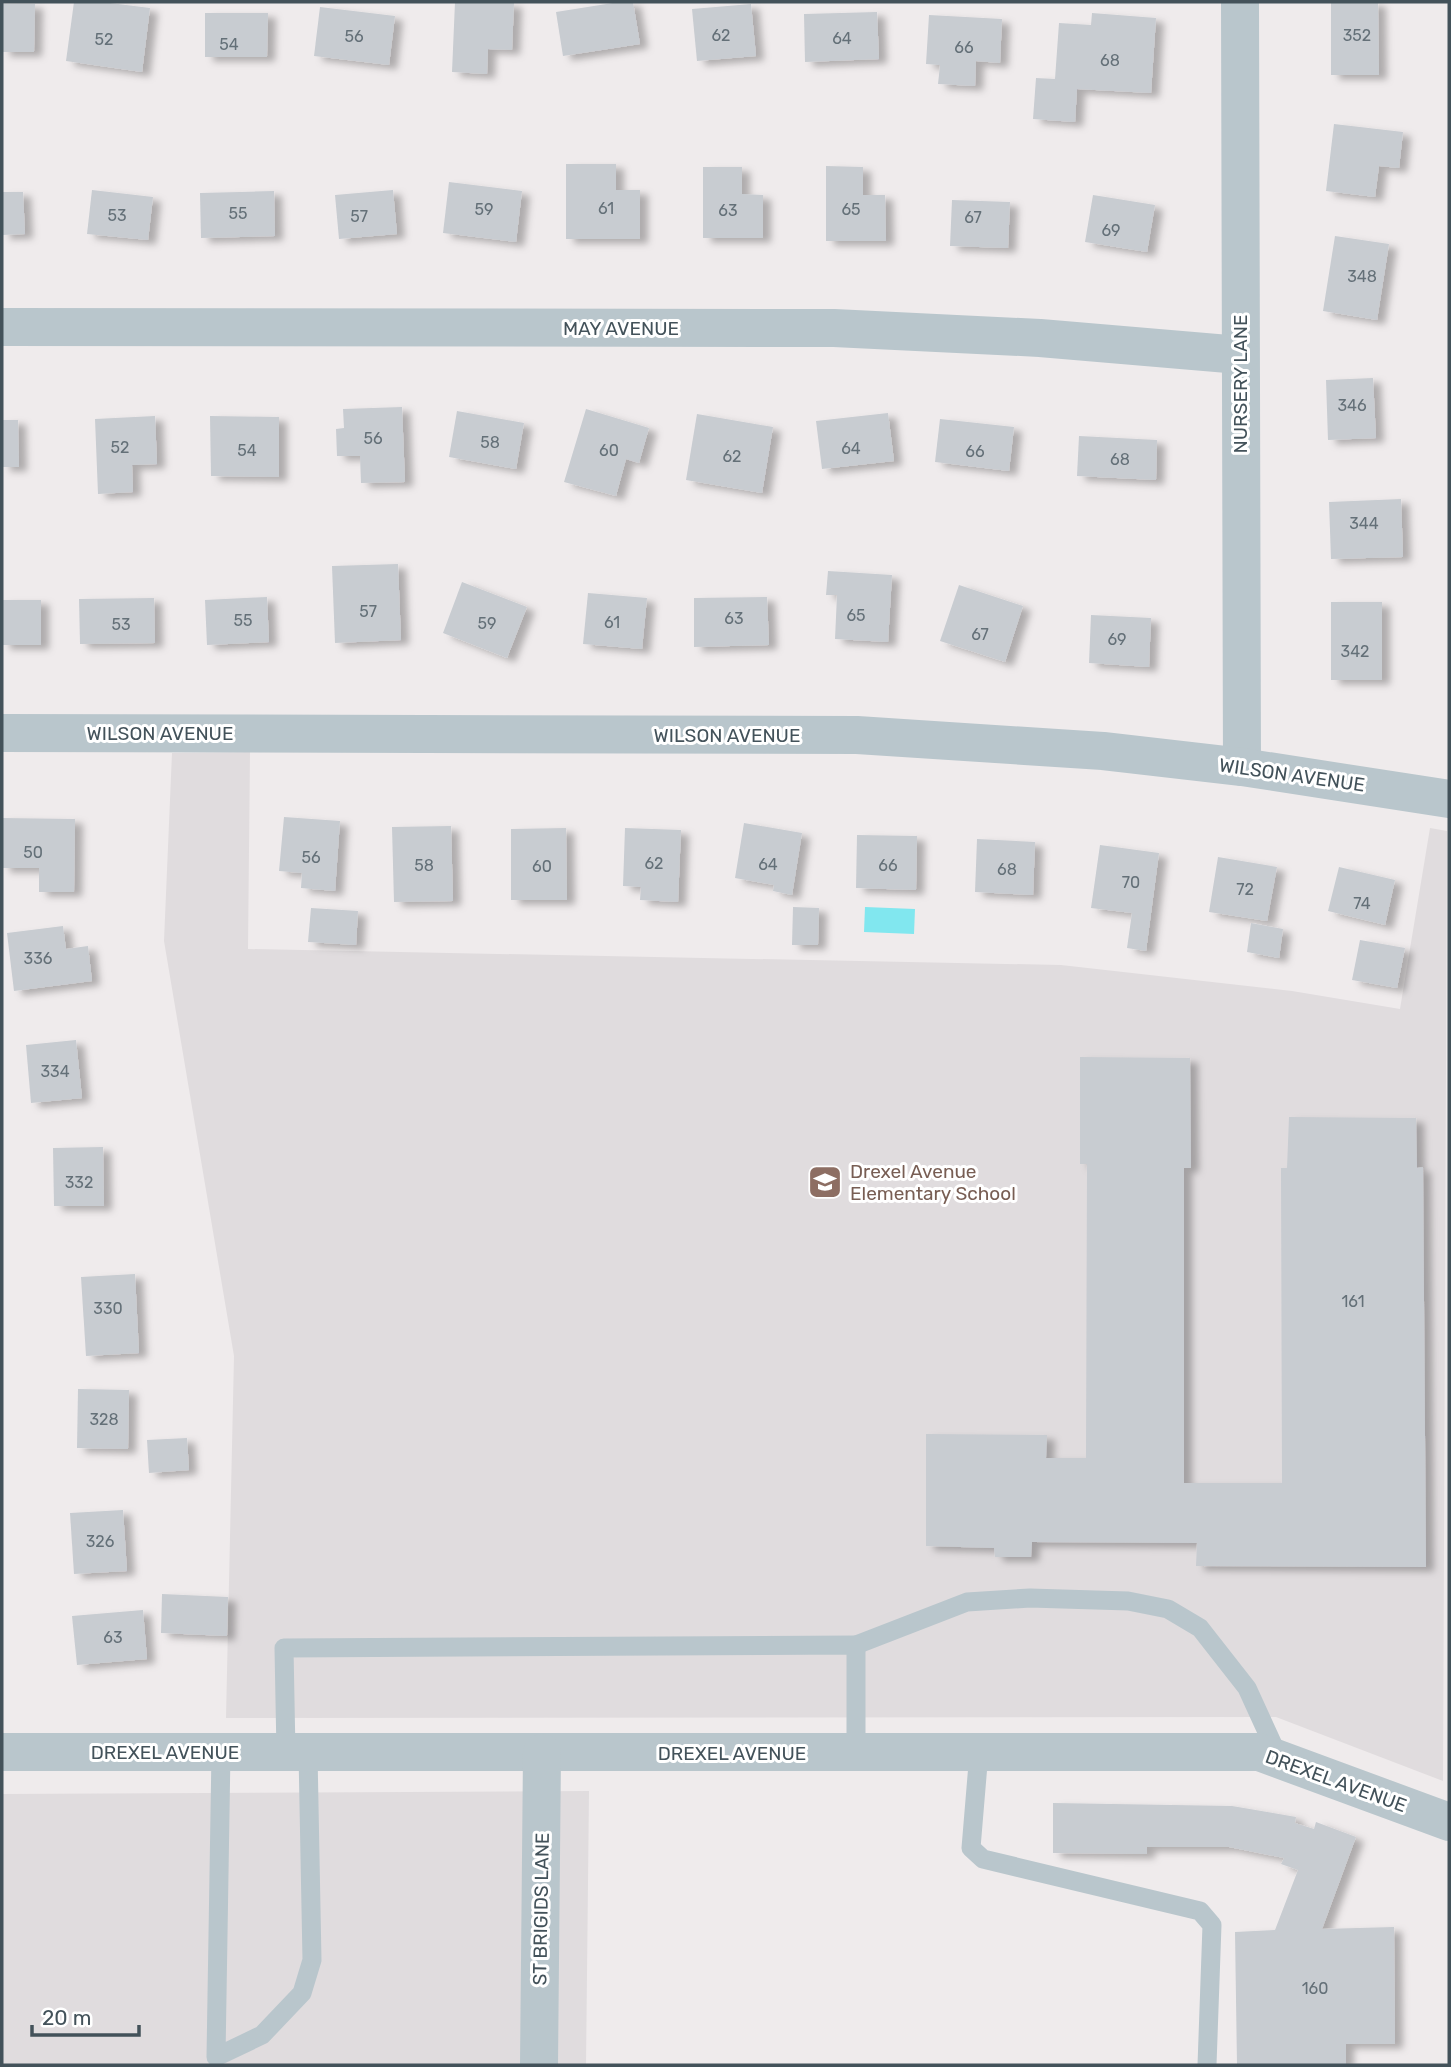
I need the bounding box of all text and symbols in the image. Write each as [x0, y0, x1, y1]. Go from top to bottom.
house number: 62 [711, 26, 731, 45]
house number: 352 [1343, 26, 1371, 45]
house number: 56 [344, 27, 364, 46]
house number: 64 [832, 29, 852, 48]
house number: 52 [95, 30, 113, 49]
house number: 54 [219, 35, 239, 54]
house number: 66 [954, 38, 974, 57]
house number: 68 [1100, 51, 1120, 70]
house number: 61 [598, 199, 614, 218]
house number: 59 [475, 200, 494, 219]
house number: 65 [841, 200, 861, 219]
house number: 63 [718, 201, 738, 220]
house number: 55 [228, 204, 248, 223]
house number: 53 [107, 206, 127, 225]
house number: 57 [350, 207, 368, 226]
house number: 67 [964, 208, 982, 227]
house number: 69 [1101, 221, 1121, 240]
house number: 348 [1347, 267, 1377, 286]
street label: NURSERY LANE [1229, 315, 1252, 453]
street label: MAY AVENUE [563, 317, 679, 340]
house number: 346 [1337, 396, 1367, 415]
house number: 56 [363, 429, 383, 448]
house number: 58 [480, 433, 500, 452]
house number: 52 [111, 438, 129, 457]
house number: 64 [841, 439, 861, 458]
house number: 54 [237, 441, 257, 460]
house number: 60 [599, 441, 619, 460]
house number: 66 [965, 442, 985, 461]
house number: 62 [722, 447, 742, 466]
house number: 68 [1110, 450, 1130, 469]
house number: 344 [1349, 514, 1379, 533]
house number: 57 [359, 602, 377, 621]
house number: 65 [846, 606, 866, 625]
house number: 63 [724, 609, 744, 628]
house number: 55 [233, 611, 253, 630]
house number: 61 [604, 613, 620, 632]
house number: 59 [478, 614, 497, 633]
house number: 53 [111, 615, 131, 634]
house number: 67 [971, 625, 989, 644]
house number: 69 [1107, 630, 1127, 649]
house number: 342 [1341, 642, 1369, 661]
street label: WILSON AVENUE [87, 722, 233, 745]
street label: WILSON AVENUE [654, 724, 800, 747]
street label: WILSON AVENUE [1218, 753, 1366, 797]
house number: 50 [23, 843, 43, 862]
house number: 56 [301, 848, 321, 867]
house number: 62 [644, 854, 664, 873]
house number: 64 [758, 855, 778, 874]
house number: 58 [414, 856, 434, 875]
house number: 66 [878, 856, 898, 875]
house number: 60 [532, 857, 552, 876]
house number: 68 [997, 860, 1017, 879]
house number: 70 [1122, 873, 1140, 892]
house number: 72 [1236, 880, 1254, 899]
house number: 74 [1353, 894, 1371, 913]
house number: 336 [24, 949, 53, 968]
house number: 334 [40, 1062, 70, 1081]
place label: Drexel Avenue Elementary School [850, 1160, 1016, 1205]
school or university icon: Drexel Avenue Elementary School [806, 1163, 844, 1201]
house number: 332 [65, 1173, 93, 1192]
house number: 161 [1342, 1292, 1364, 1311]
house number: 330 [93, 1299, 123, 1318]
house number: 328 [89, 1410, 119, 1429]
house number: 326 [86, 1532, 115, 1551]
house number: 63 [103, 1628, 123, 1647]
street label: DREXEL AVENUE [91, 1741, 239, 1764]
street label: DREXEL AVENUE [658, 1742, 806, 1765]
street label: DREXEL AVENUE [1262, 1745, 1410, 1817]
street label: ST BRIGIDS LANE [528, 1832, 554, 1986]
house number: 160 [1302, 1979, 1328, 1998]
scale bar [32, 1994, 138, 2038]
text: 20 m [42, 2005, 91, 2030]

